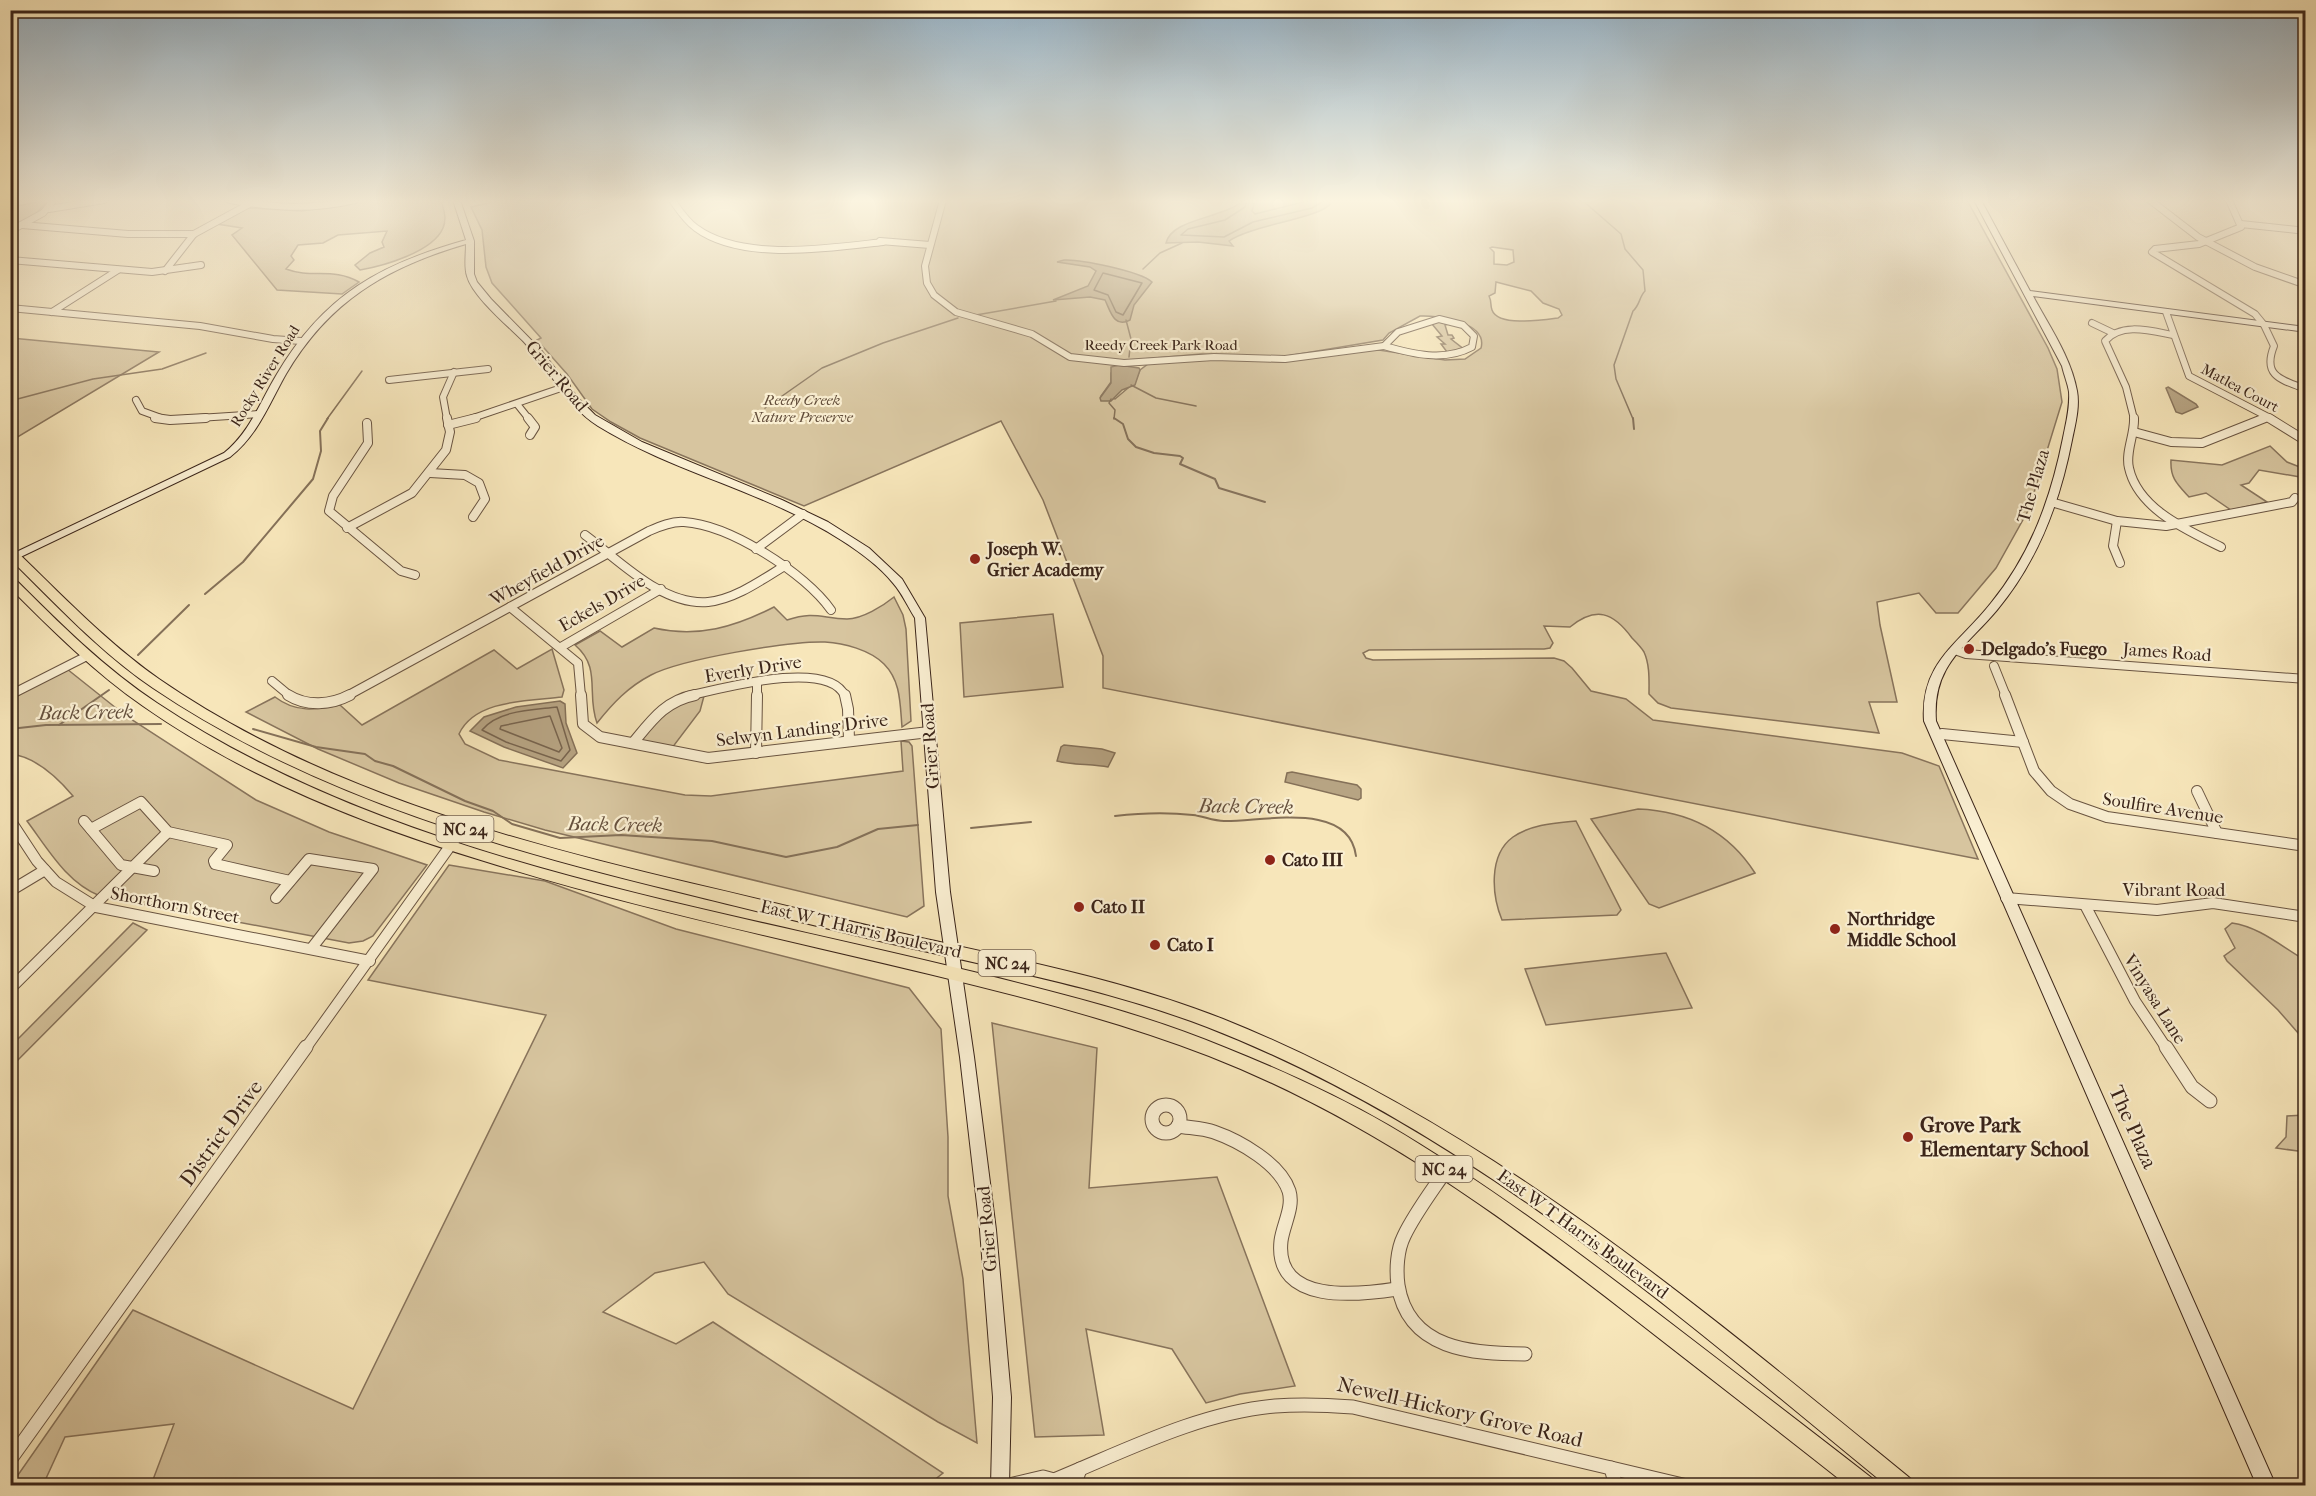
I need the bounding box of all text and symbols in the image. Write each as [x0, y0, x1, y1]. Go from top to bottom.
street label: Rocky River Road [227, 321, 304, 430]
street label: Reedy Creek Park Road [1084, 336, 1238, 354]
street label: Grier Road [521, 337, 592, 416]
street label: Matlea Court [2198, 360, 2283, 416]
park label: Reedy Creek Nature Preserve [750, 391, 854, 426]
street label: The Plaza [2013, 446, 2054, 525]
street label: Wheyfield Drive [486, 530, 608, 611]
place label: Joseph W. Grier Academy [985, 539, 1105, 581]
marker: Joseph W. Grier Academy [968, 552, 982, 566]
street label: Eckels Drive [555, 570, 649, 637]
place label: Delgado's Fuego [1981, 639, 2107, 660]
street label: James Road [2120, 639, 2212, 666]
marker: Delgado's Fuego [1962, 642, 1976, 656]
street label: Everly Drive [703, 651, 803, 688]
water label: Back Creek [37, 700, 134, 725]
street label: Grier Road [917, 702, 944, 790]
street label: Selwyn Landing Drive [715, 710, 889, 751]
street label: Soulfire Avenue [2101, 789, 2225, 828]
water label: Back Creek [1197, 794, 1294, 819]
water label: Back Creek [566, 812, 663, 837]
road number: NC 24 [436, 816, 494, 842]
place label: Cato III [1282, 850, 1343, 871]
marker: Cato III [1263, 853, 1277, 867]
street label: Vibrant Road [2122, 880, 2226, 901]
street label: Shorthorn Street [109, 883, 242, 928]
street label: East W T Harris Boulevard [758, 896, 964, 963]
place label: Cato II [1091, 897, 1145, 918]
marker: Cato II [1072, 900, 1086, 914]
place label: Northridge Middle School [1846, 909, 1957, 951]
marker: Northridge Middle School [1828, 922, 1842, 936]
place label: Cato I [1167, 935, 1214, 956]
marker: Cato I [1148, 938, 1162, 952]
road number: NC 24 [978, 950, 1036, 976]
street label: Vinyasa Lane [2118, 950, 2191, 1048]
street label: District Drive [175, 1075, 267, 1191]
street label: The Plaza [2104, 1082, 2162, 1173]
place label: Grove Park Elementary School [1920, 1113, 2089, 1161]
marker: Grove Park Elementary School [1901, 1130, 1915, 1144]
road number: NC 24 [1416, 1156, 1472, 1182]
street label: East W T Harris Boulevard [1493, 1165, 1672, 1304]
street label: Grier Road [973, 1185, 1002, 1273]
street label: Newell-Hickory Grove Road [1335, 1372, 1586, 1452]

